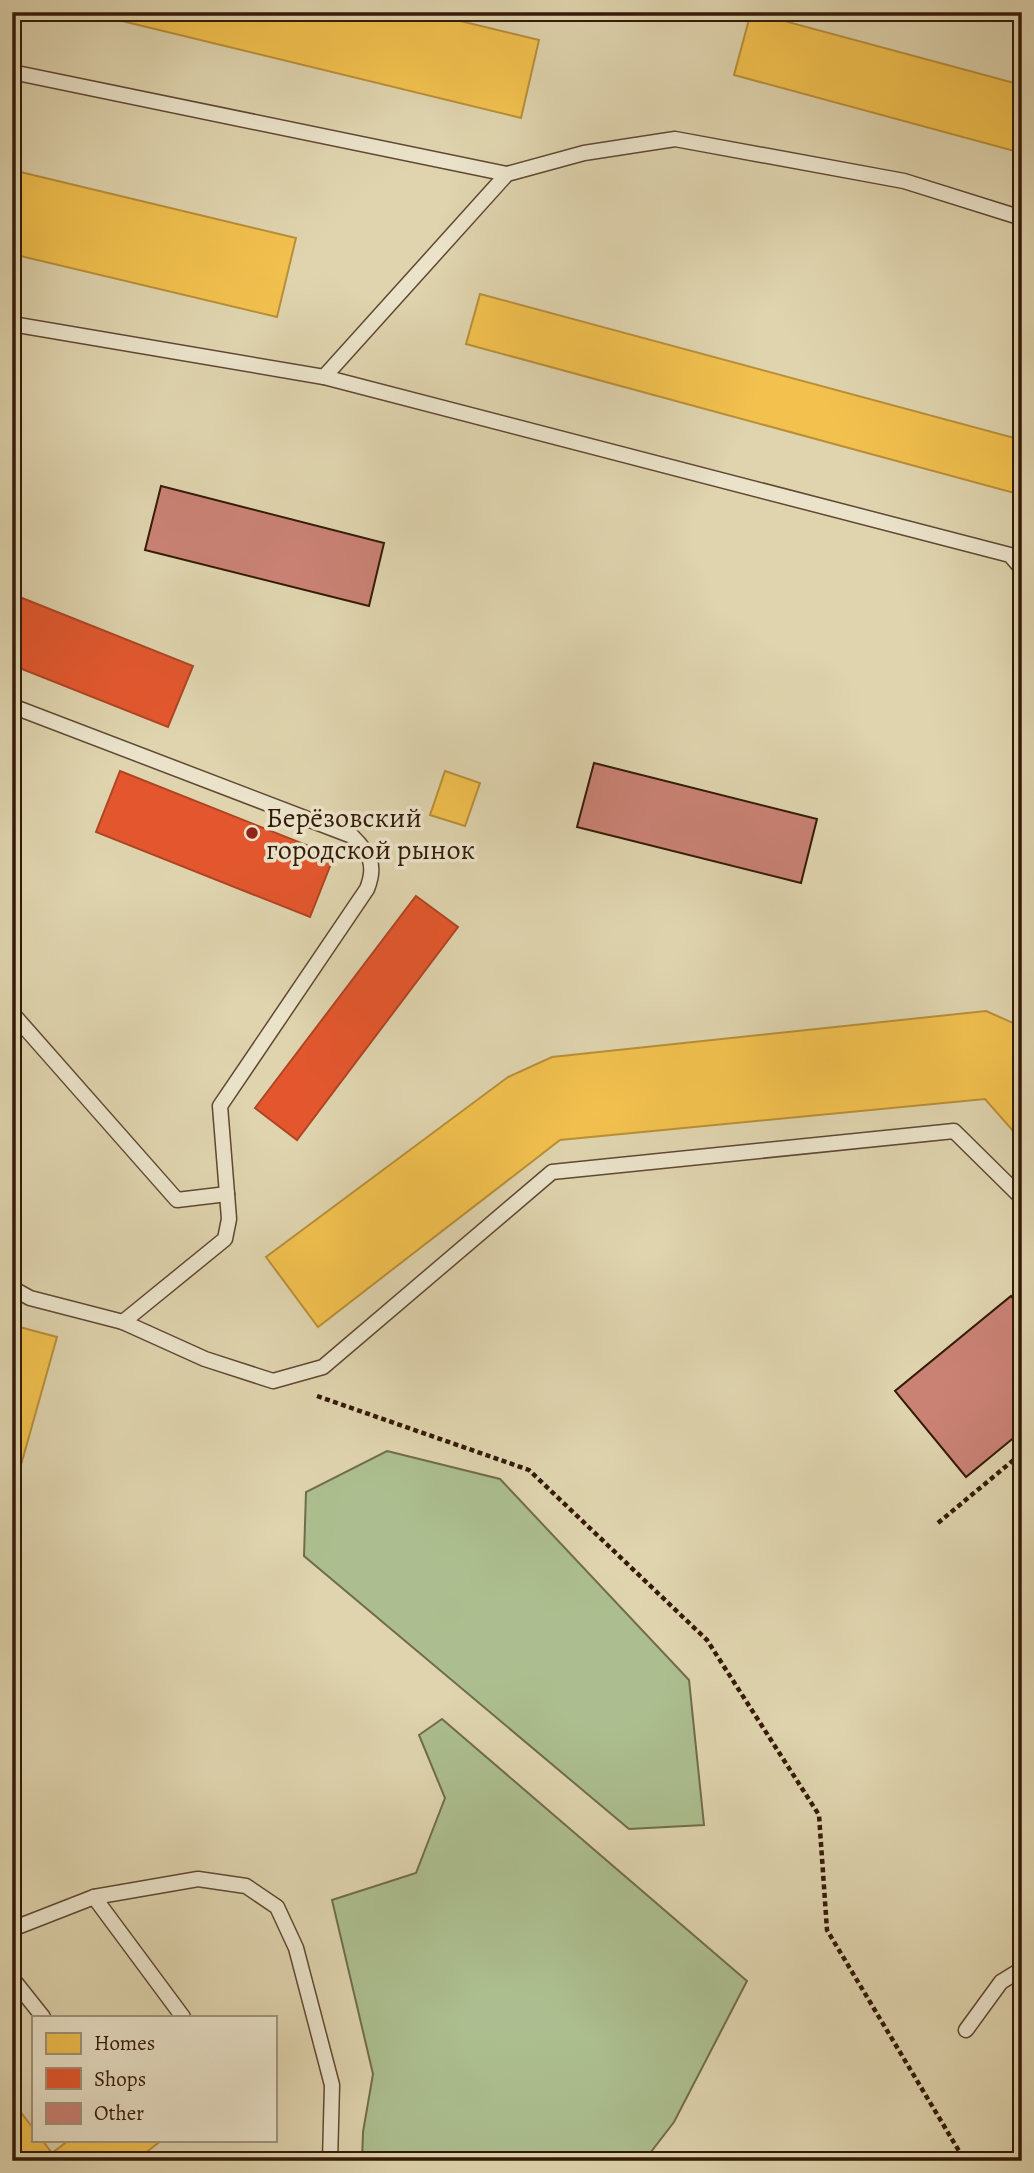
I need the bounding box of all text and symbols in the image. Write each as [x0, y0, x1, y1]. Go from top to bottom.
place label: Берёзовский городской рынок [266, 799, 475, 869]
marker: Берёзовский городской рынок [244, 825, 260, 841]
legend [32, 2016, 276, 2142]
text: Homes [94, 2029, 155, 2057]
text: Shops [94, 2065, 146, 2093]
text: Other [94, 2099, 144, 2127]

